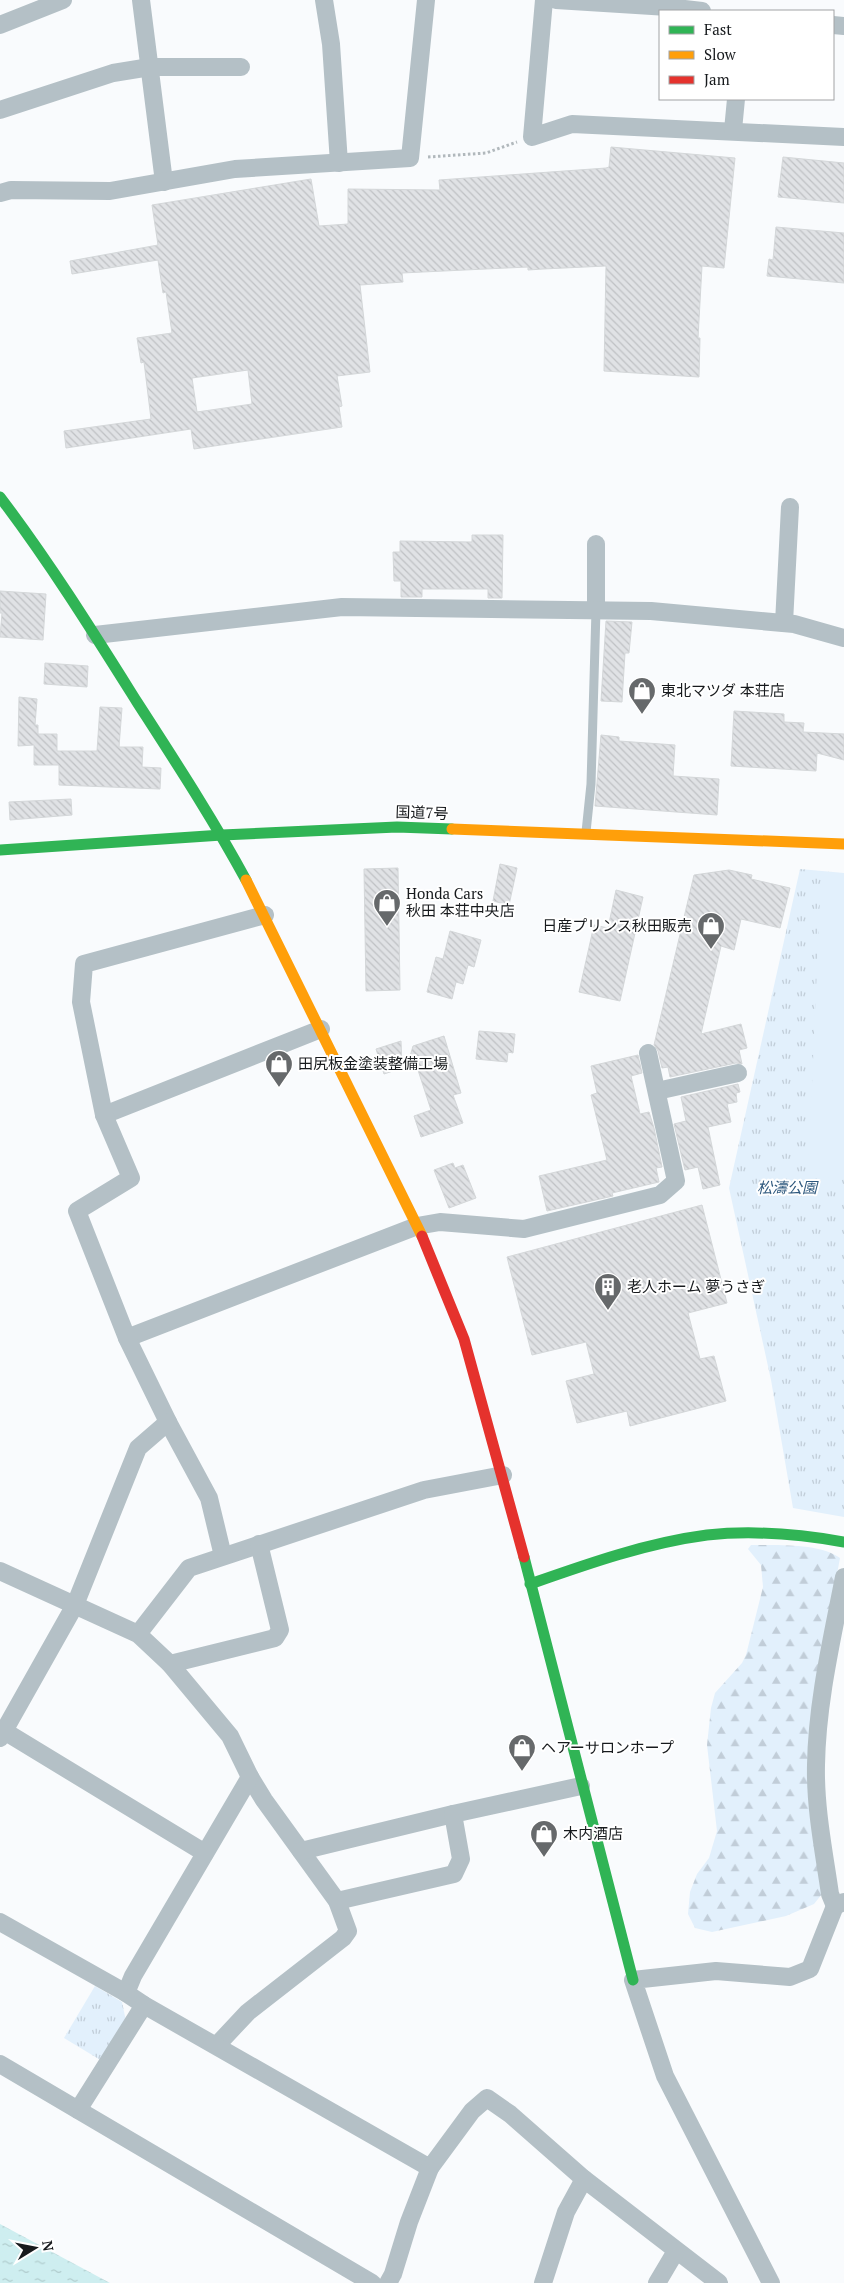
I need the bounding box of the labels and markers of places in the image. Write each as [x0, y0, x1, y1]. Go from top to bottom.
shop icon: 東北マツダ 本荘店 [627, 676, 657, 715]
place label: 東北マツダ 本荘店 [661, 680, 785, 700]
place label: Honda Cars 秋田 本荘中央店 [406, 883, 515, 920]
shop icon: Honda Cars 秋田 本荘中央店 [372, 888, 402, 927]
shop icon: 日産プリンス秋田販売 [696, 911, 726, 950]
place label: 日産プリンス秋田販売 [542, 915, 692, 935]
shop icon: 田尻板金塗装整備工場 [264, 1049, 294, 1088]
place label: 田尻板金塗装整備工場 [298, 1053, 448, 1073]
building icon: 老人ホーム 夢うさぎ [593, 1272, 623, 1311]
place label: 老人ホーム 夢うさぎ [627, 1276, 765, 1296]
shop icon: ヘアーサロンホープ [507, 1733, 537, 1772]
place label: ヘアーサロンホープ [541, 1737, 674, 1757]
shop icon: 木内酒店 [529, 1819, 559, 1858]
place label: 木内酒店 [563, 1823, 623, 1843]

